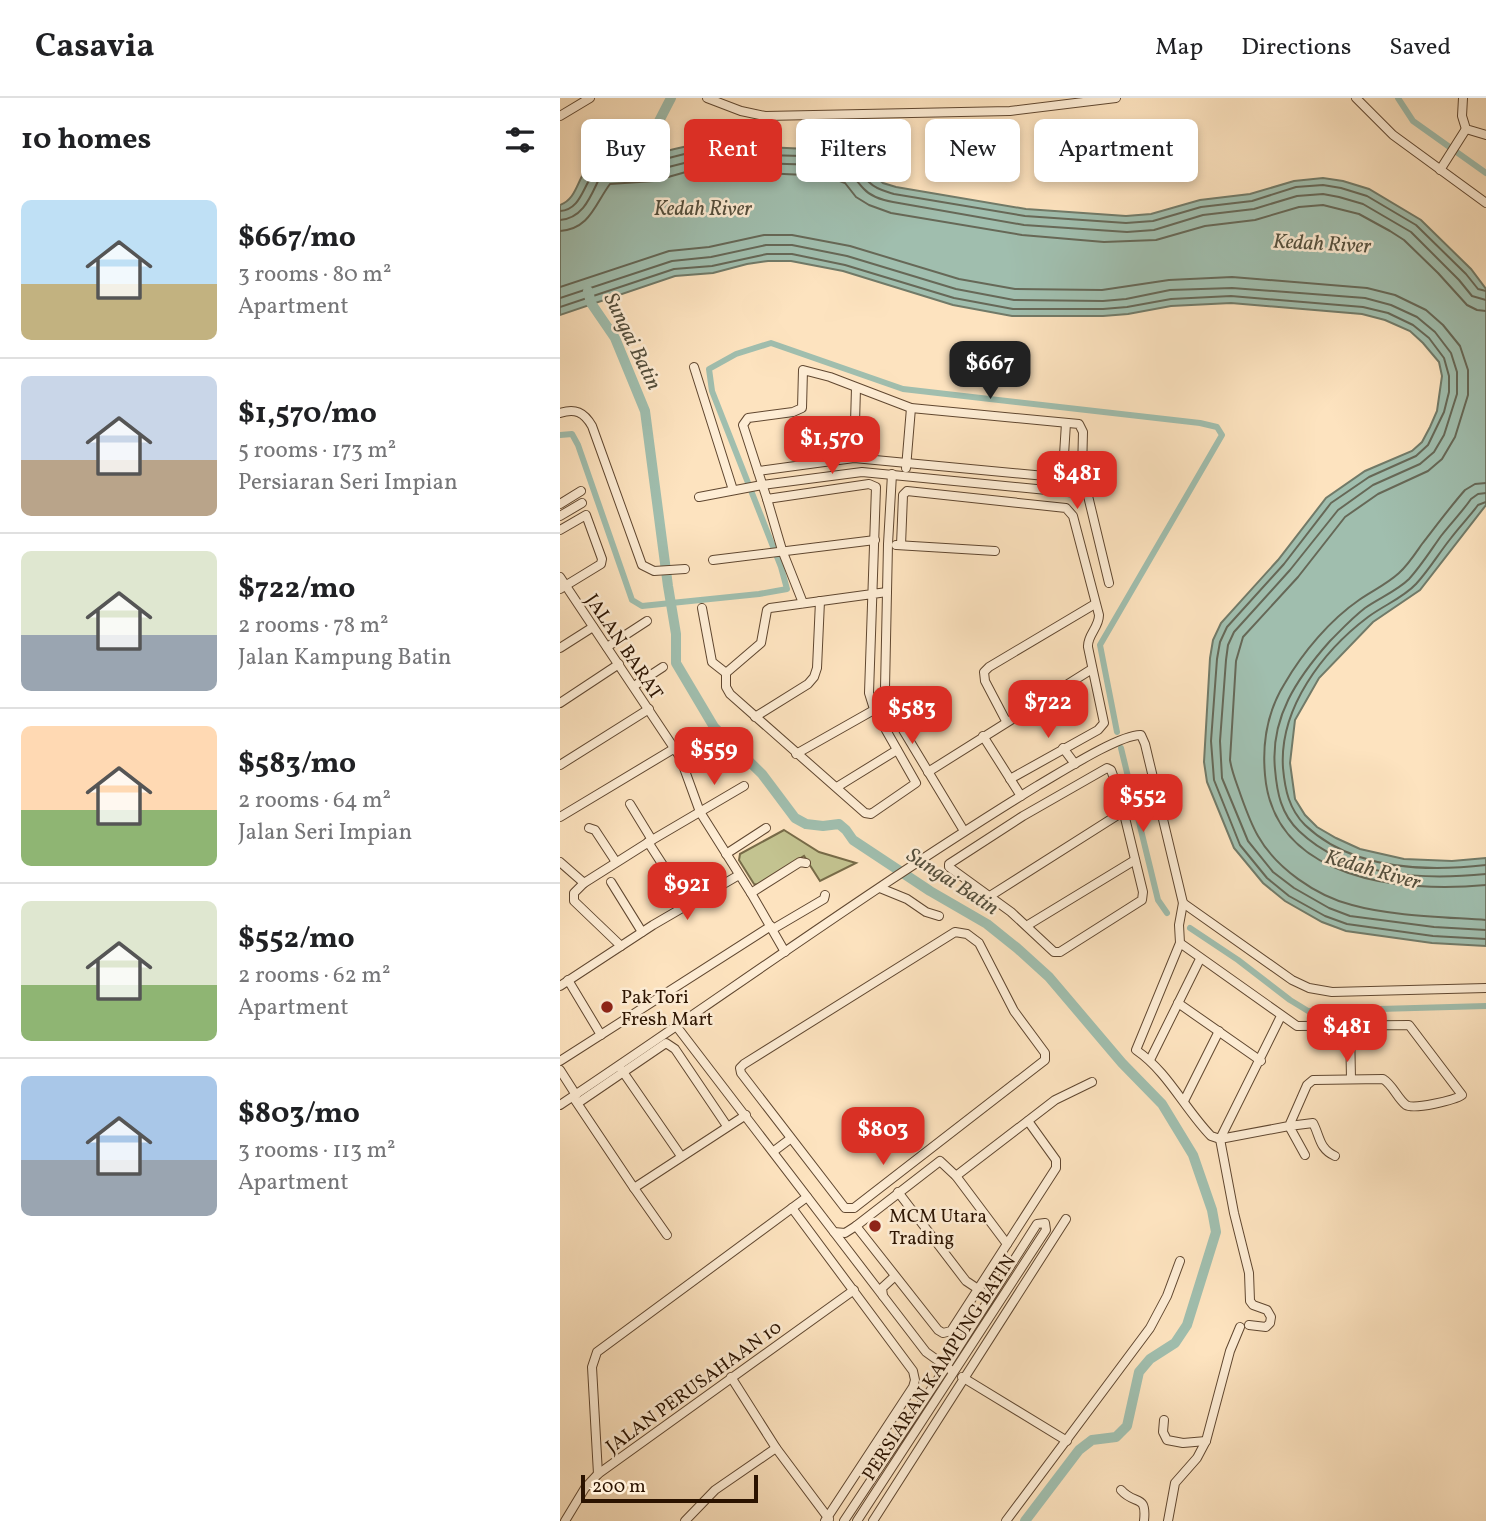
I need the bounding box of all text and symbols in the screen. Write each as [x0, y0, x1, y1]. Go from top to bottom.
text: Casavia [35, 25, 155, 71]
text: Map [1155, 31, 1203, 65]
text: Directions [1241, 31, 1351, 65]
text: Saved [1389, 31, 1451, 65]
text: 10 homes [21, 119, 151, 161]
chip: Buy [581, 119, 670, 182]
chip: Rent [684, 119, 782, 182]
chip: Filters [796, 119, 911, 182]
chip: New [925, 119, 1020, 182]
chip: Apartment [1034, 119, 1198, 182]
icon: filters [501, 121, 539, 159]
water label: Kedah River [654, 195, 752, 224]
text: $667/mo [238, 217, 356, 259]
water label: Kedah River [1272, 227, 1372, 262]
icon: home [77, 228, 161, 312]
text: 3 rooms · 80 m² [238, 259, 391, 291]
water label: Sungai Batin [596, 288, 668, 395]
text: Apartment [238, 291, 349, 323]
pin: $667 [949, 342, 1031, 401]
text: $667 [965, 348, 1015, 380]
text: $1,570/mo [238, 393, 377, 435]
icon: home [77, 404, 161, 488]
pin: $1,570 [775, 416, 889, 476]
text: $1,570 [800, 423, 864, 455]
text: 5 rooms · 173 m² [238, 435, 396, 467]
pin: $481 [1036, 452, 1118, 511]
text: $481 [1053, 458, 1101, 490]
text: Persiaran Seri Impian [238, 467, 458, 499]
text: $722/mo [238, 568, 355, 610]
icon: home [77, 579, 161, 663]
street label: JALAN BARAT [578, 589, 668, 705]
text: 2 rooms · 78 m² [238, 610, 389, 642]
text: Jalan Kampung Batin [238, 642, 452, 674]
pin: $722 [1007, 680, 1089, 740]
pin: $583 [871, 686, 953, 746]
text: $722 [1024, 687, 1072, 719]
text: $583 [888, 693, 936, 725]
pin: $559 [673, 728, 755, 787]
text: $559 [690, 734, 738, 766]
text: $583/mo [238, 743, 356, 785]
icon: home [77, 754, 161, 838]
pin: $552 [1102, 774, 1184, 834]
text: $552 [1120, 781, 1166, 813]
text: 2 rooms · 64 m² [238, 785, 391, 817]
text: Jalan Seri Impian [238, 817, 412, 849]
water label: Sungai Batin [900, 842, 1004, 923]
water label: Kedah River [1321, 843, 1424, 898]
pin: $921 [646, 862, 728, 922]
text: $921 [664, 869, 710, 901]
text: $552/mo [238, 918, 355, 960]
icon: home [77, 929, 161, 1013]
text: 2 rooms · 62 m² [238, 960, 390, 992]
place label: Pak Tori Fresh Mart [621, 985, 713, 1033]
text: Apartment [238, 992, 349, 1024]
marker: Pak Tori Fresh Mart [599, 999, 615, 1015]
pin: $481 [1306, 1004, 1388, 1064]
text: $481 [1323, 1011, 1371, 1043]
text: $803/mo [238, 1093, 360, 1135]
icon: home [77, 1104, 161, 1188]
pin: $803 [842, 1108, 924, 1167]
text: $803 [858, 1114, 908, 1146]
text: 3 rooms · 113 m² [238, 1135, 396, 1167]
text: Apartment [238, 1167, 349, 1199]
place label: MCM Utara Trading [889, 1204, 987, 1252]
marker: MCM Utara Trading [867, 1218, 883, 1234]
street label: PERSIARAN KAMPUNG BATIN [857, 1250, 1023, 1486]
street label: JALAN PERUSAHAAN 10 [601, 1315, 787, 1460]
scale bar [581, 1472, 758, 1504]
text: 200 m [592, 1474, 646, 1500]

